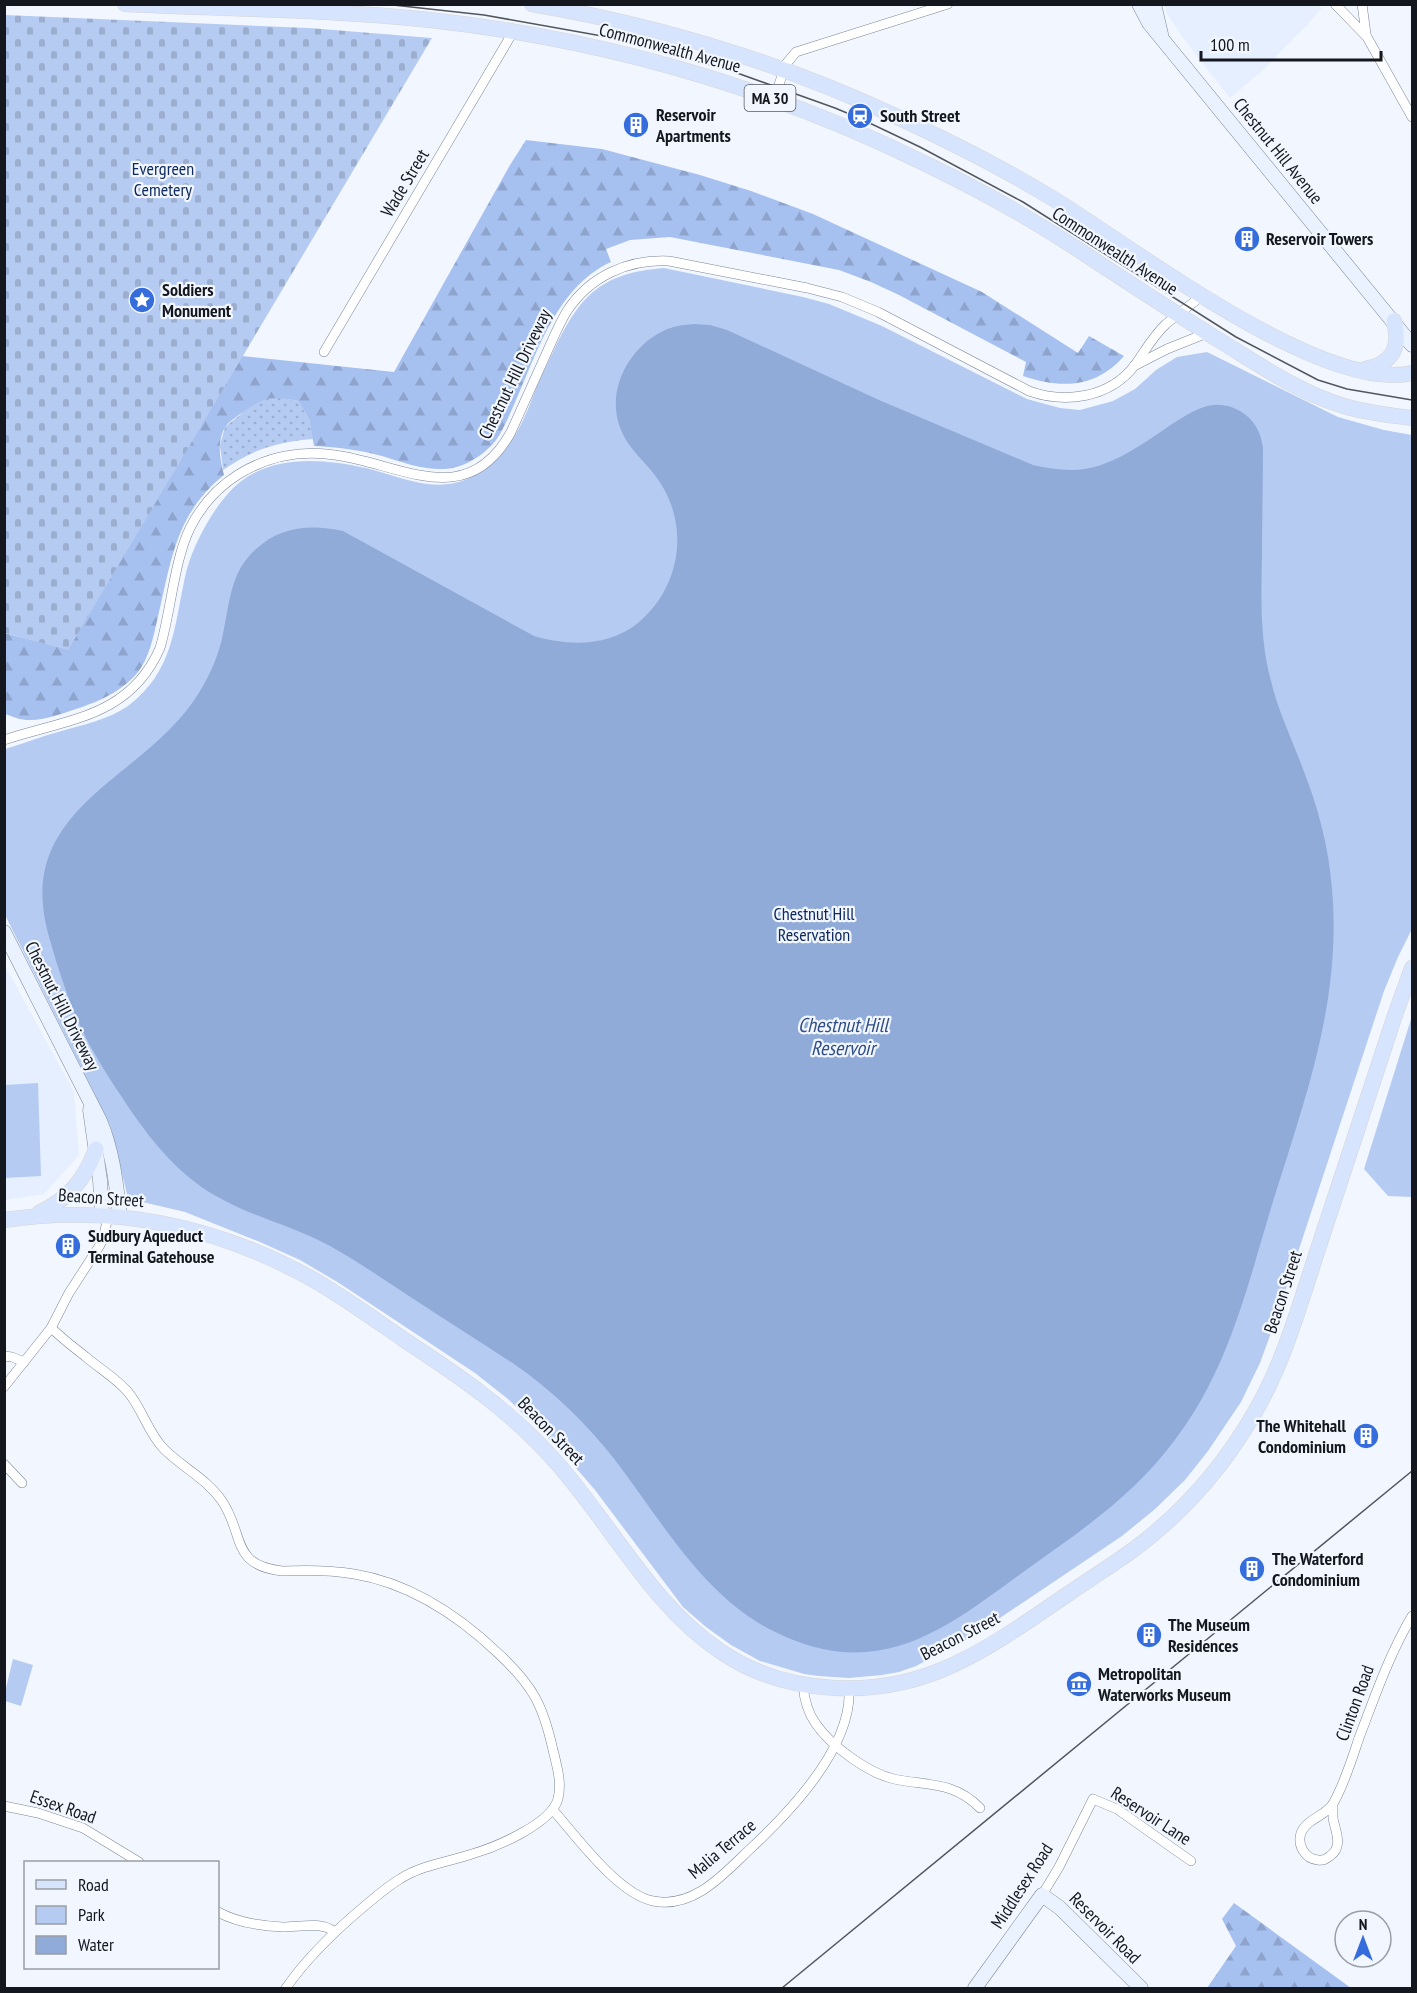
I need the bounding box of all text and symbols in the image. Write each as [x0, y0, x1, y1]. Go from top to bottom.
street label: Commonwealth Avenue [597, 18, 743, 77]
scale bar [1201, 24, 1381, 62]
text: 100 m [1210, 33, 1250, 56]
road number: MA 30 [744, 85, 796, 111]
street label: Chestnut Hill Avenue [1229, 93, 1328, 208]
station icon: South Street [845, 101, 875, 131]
place label: Reservoir Apartments [655, 103, 731, 147]
place label: South Street [880, 104, 961, 127]
building icon: Reservoir Apartments [621, 110, 651, 140]
street label: Wade Street [375, 145, 434, 221]
park label: Evergreen Cemetery [132, 157, 194, 201]
street label: Commonwealth Avenue [1048, 201, 1183, 300]
building icon: Reservoir Towers [1232, 224, 1262, 254]
place label: Reservoir Towers [1266, 227, 1373, 250]
place label: Soldiers Monument [162, 278, 232, 322]
place icon: Soldiers Monument [127, 285, 157, 315]
street label: Chestnut Hill Driveway [473, 305, 556, 443]
park label: Chestnut Hill Reservation [773, 902, 855, 946]
street label: Chestnut Hill Driveway [20, 937, 105, 1074]
water label: Chestnut Hill Reservoir [798, 1012, 890, 1061]
street label: Beacon Street [57, 1183, 145, 1212]
place label: Sudbury Aqueduct Terminal Gatehouse [88, 1224, 215, 1268]
building icon: Sudbury Aqueduct Terminal Gatehouse [53, 1231, 83, 1261]
street label: Beacon Street [1258, 1247, 1307, 1336]
street label: Beacon Street [513, 1392, 590, 1470]
place label: The Whitehall Condominium [1256, 1414, 1347, 1458]
building icon: The Whitehall Condominium [1351, 1421, 1381, 1451]
place label: The Waterford Condominium [1272, 1547, 1364, 1591]
building icon: The Waterford Condominium [1237, 1554, 1267, 1584]
street label: Beacon Street [916, 1606, 1003, 1665]
place label: The Museum Residences [1168, 1613, 1250, 1657]
building icon: The Museum Residences [1134, 1620, 1164, 1650]
place label: Metropolitan Waterworks Museum [1097, 1662, 1231, 1706]
street label: Clinton Road [1330, 1662, 1379, 1744]
museum icon: Metropolitan Waterworks Museum [1064, 1669, 1094, 1699]
street label: Reservoir Lane [1107, 1781, 1196, 1850]
street label: Essex Road [27, 1785, 99, 1829]
street label: Malia Terrace [683, 1814, 760, 1884]
street label: Middlesex Road [985, 1839, 1058, 1933]
legend [24, 1861, 219, 1969]
text: Road [78, 1873, 109, 1896]
street label: Reservoir Road [1065, 1887, 1146, 1968]
text: Park [78, 1903, 105, 1926]
north arrow [1333, 1909, 1393, 1969]
text: N [1359, 1914, 1367, 1934]
text: Water [78, 1933, 114, 1956]

